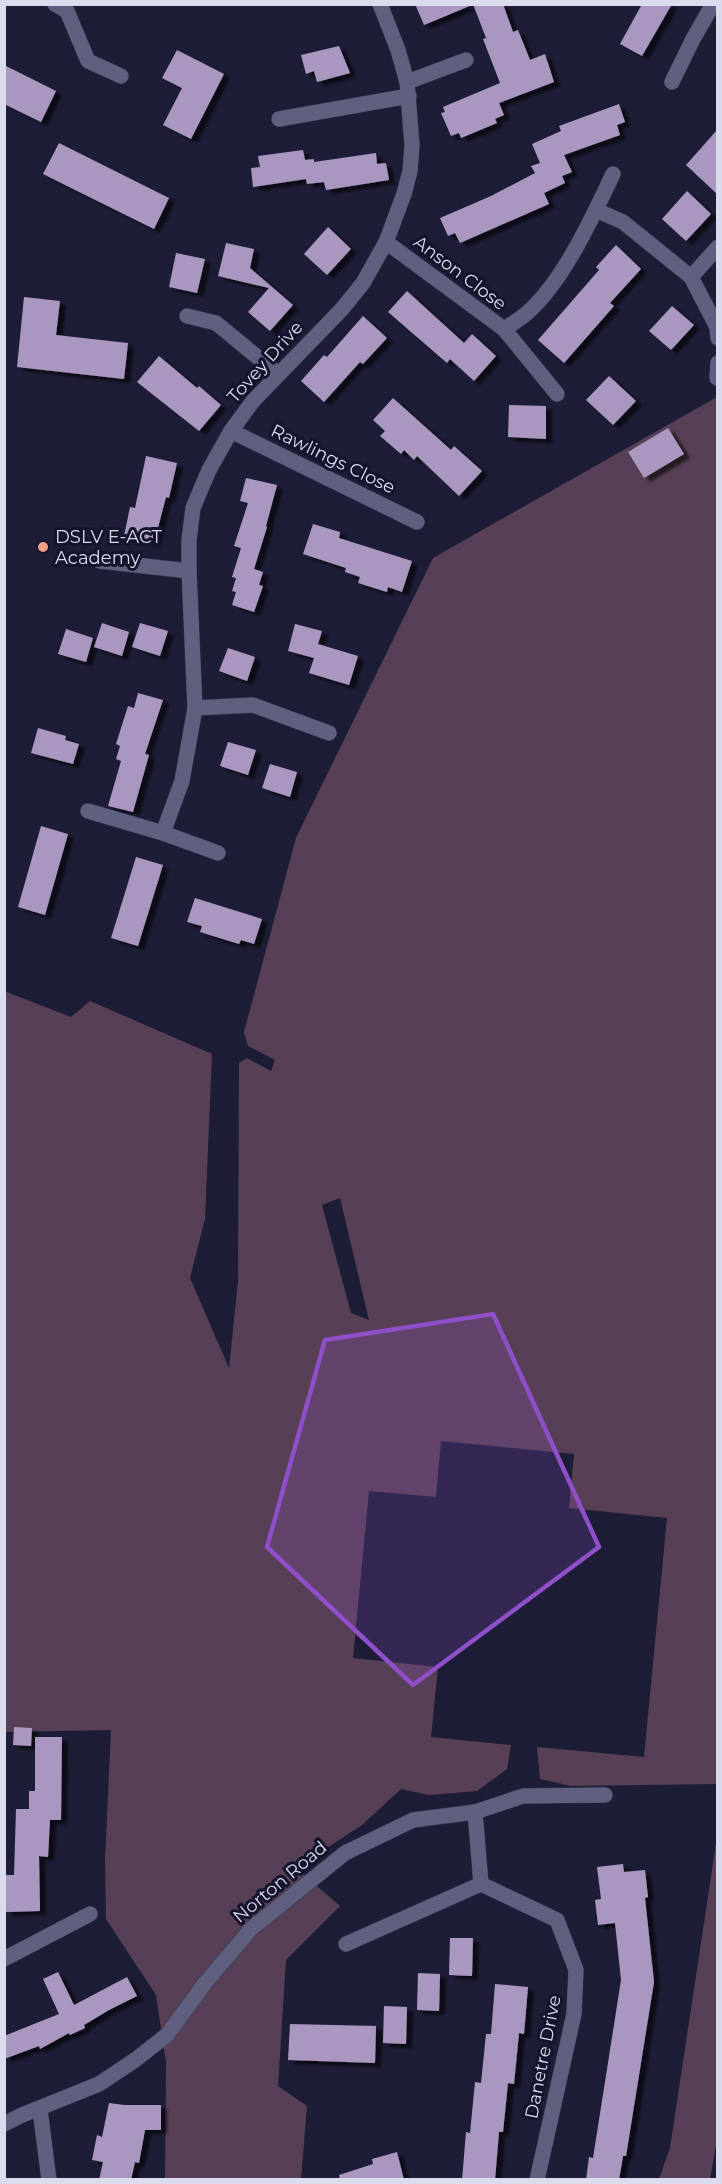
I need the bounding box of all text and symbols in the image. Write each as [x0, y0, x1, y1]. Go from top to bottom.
street label: Anson Close [409, 231, 511, 315]
street label: Tovey Drive [223, 317, 307, 407]
street label: Rawlings Close [267, 419, 399, 499]
place label: DSLV E-ACT Academy [55, 526, 162, 569]
marker: DSLV E-ACT Academy [36, 540, 50, 554]
street label: Norton Road [229, 1836, 331, 1928]
street label: Danetre Drive [520, 1993, 566, 2121]

